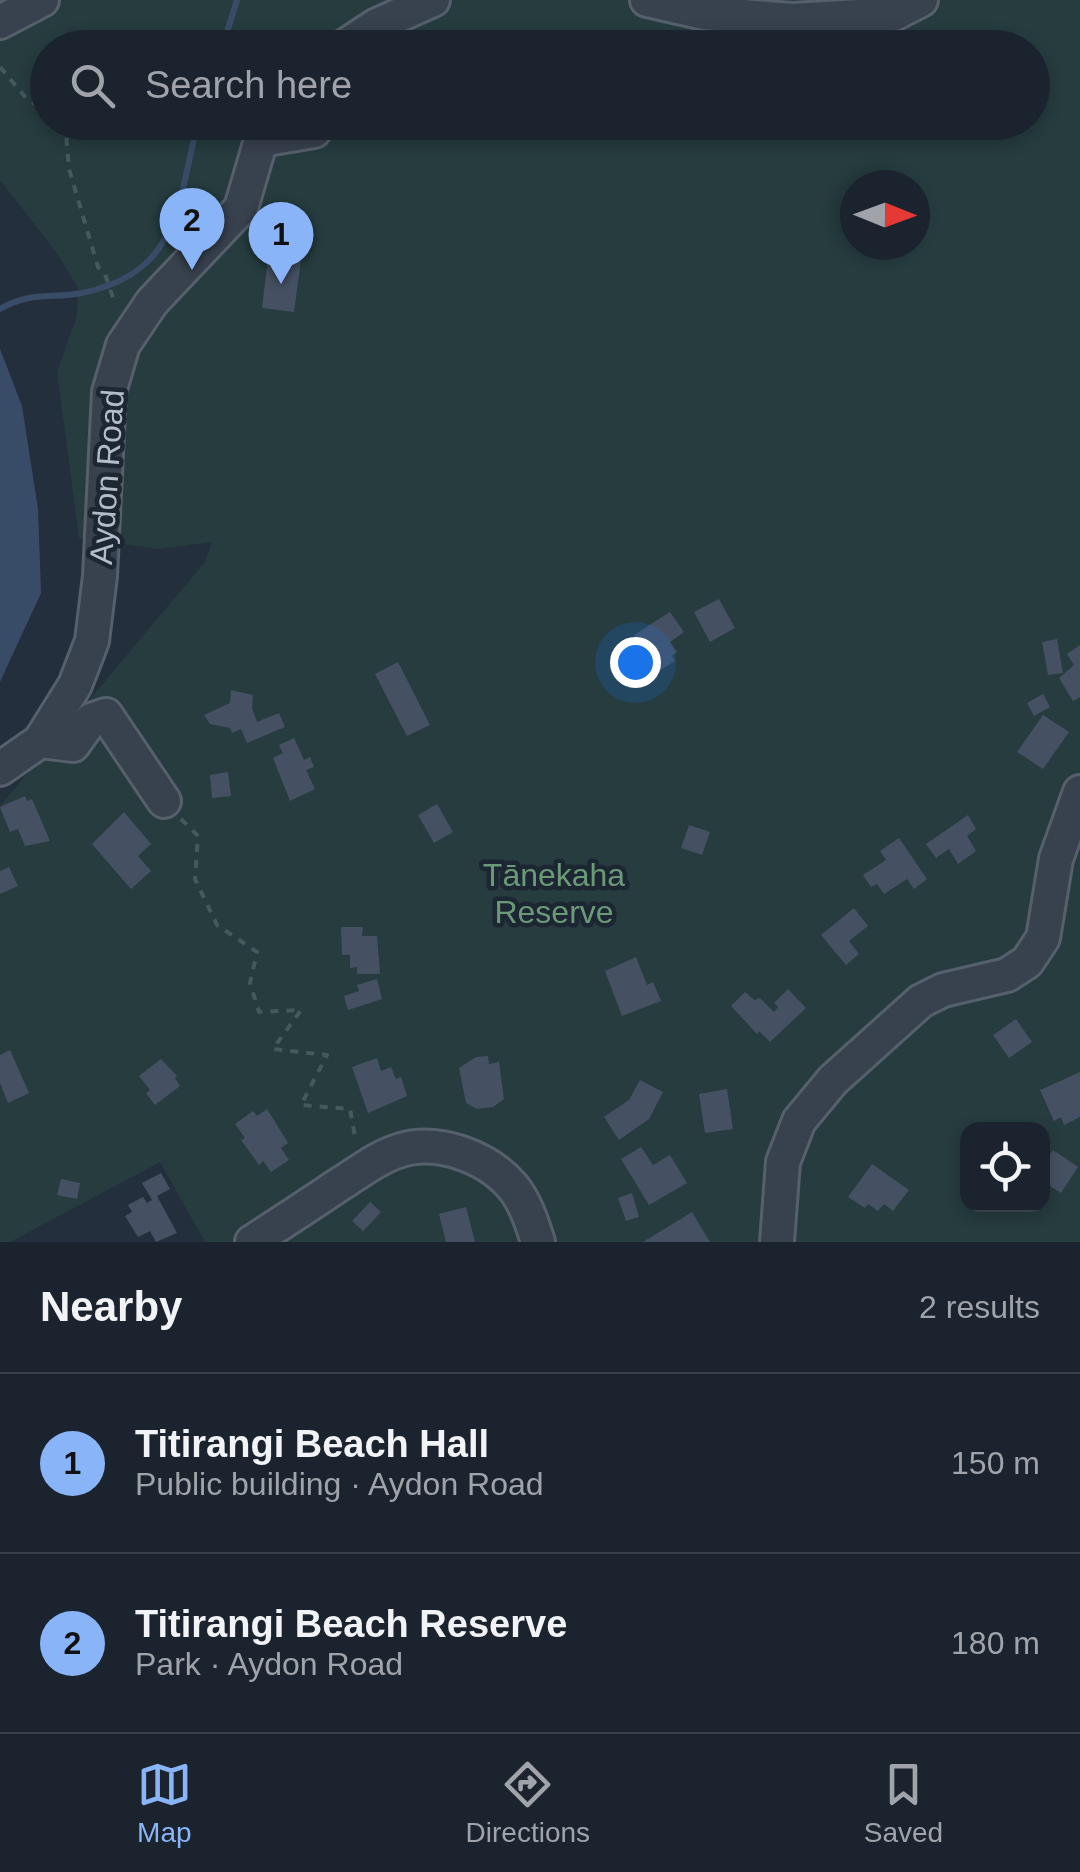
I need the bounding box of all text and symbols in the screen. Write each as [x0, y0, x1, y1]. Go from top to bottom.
search box [30, 30, 1050, 140]
icon: search [65, 58, 120, 113]
text: Search here [145, 64, 352, 106]
north arrow [840, 170, 930, 260]
pin: 2 [160, 188, 224, 270]
pin: 1 [248, 202, 314, 284]
street label: Aydon Road [83, 388, 131, 566]
your location [610, 637, 661, 688]
park label: Tānekaha Reserve [483, 857, 625, 930]
map controls [960, 1122, 1050, 1212]
button: locate [960, 1122, 1050, 1212]
text: Nearby [40, 1283, 182, 1330]
text: 2 results [919, 1289, 1040, 1325]
text: Titirangi Beach Hall [135, 1423, 489, 1465]
text: 1 [64, 1445, 81, 1481]
text: 150 m [951, 1445, 1040, 1481]
text: Public building · Aydon Road [135, 1466, 544, 1502]
text: Titirangi Beach Reserve [135, 1603, 567, 1645]
text: 2 [64, 1625, 81, 1661]
text: 180 m [951, 1625, 1040, 1661]
text: Park · Aydon Road [135, 1646, 403, 1682]
tab: Map [137, 1757, 192, 1849]
tab: Directions [466, 1757, 590, 1849]
tab: Saved [864, 1757, 943, 1849]

